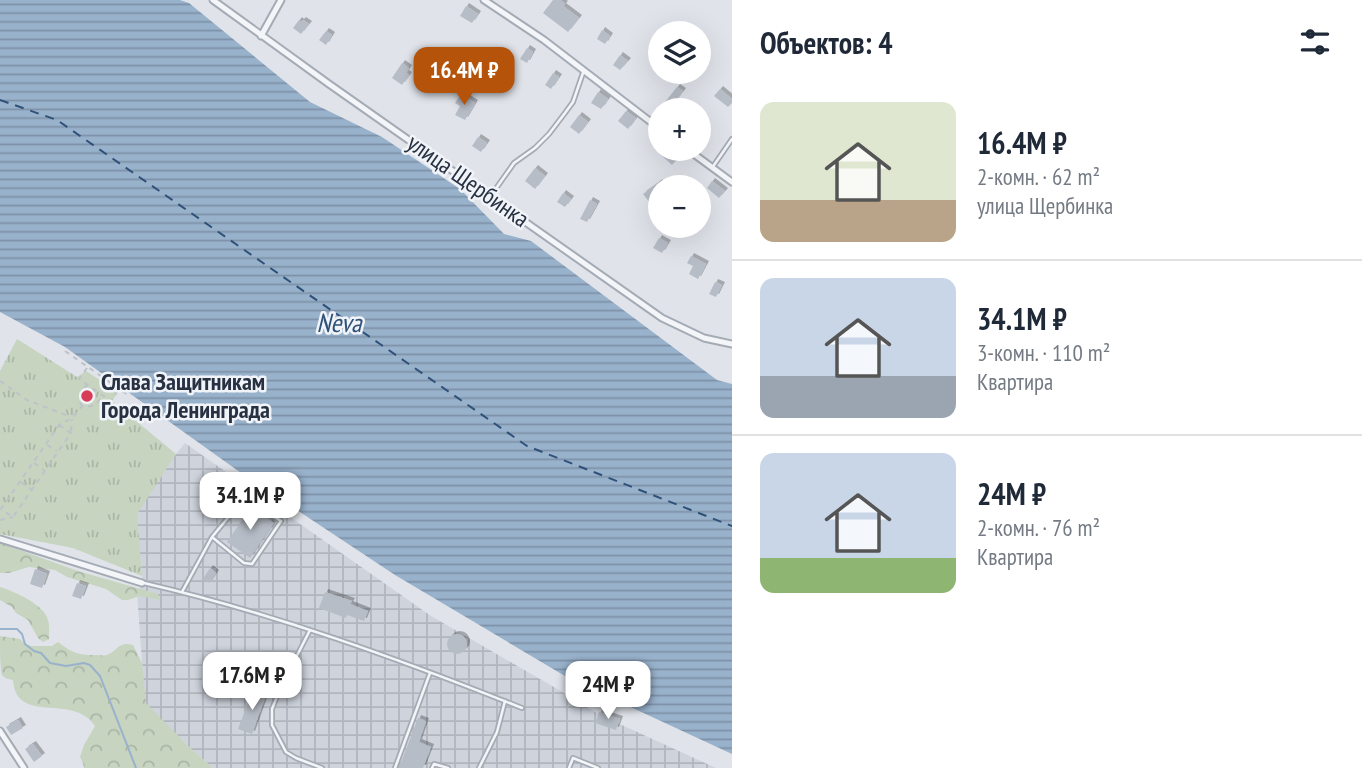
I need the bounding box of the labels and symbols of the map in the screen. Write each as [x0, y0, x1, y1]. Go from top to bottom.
pin: 16.4M ₽ [399, 48, 529, 107]
street label: улица Щербинка [401, 127, 535, 234]
water label: Neva [317, 306, 363, 339]
place label: Слава Защитникам Города Ленинграда [101, 366, 270, 425]
marker: Слава Защитникам Города Ленинграда [79, 388, 95, 404]
pin: 34.1M ₽ [185, 472, 315, 532]
pin: 17.6M ₽ [187, 652, 317, 712]
pin: 24M ₽ [559, 662, 657, 721]

